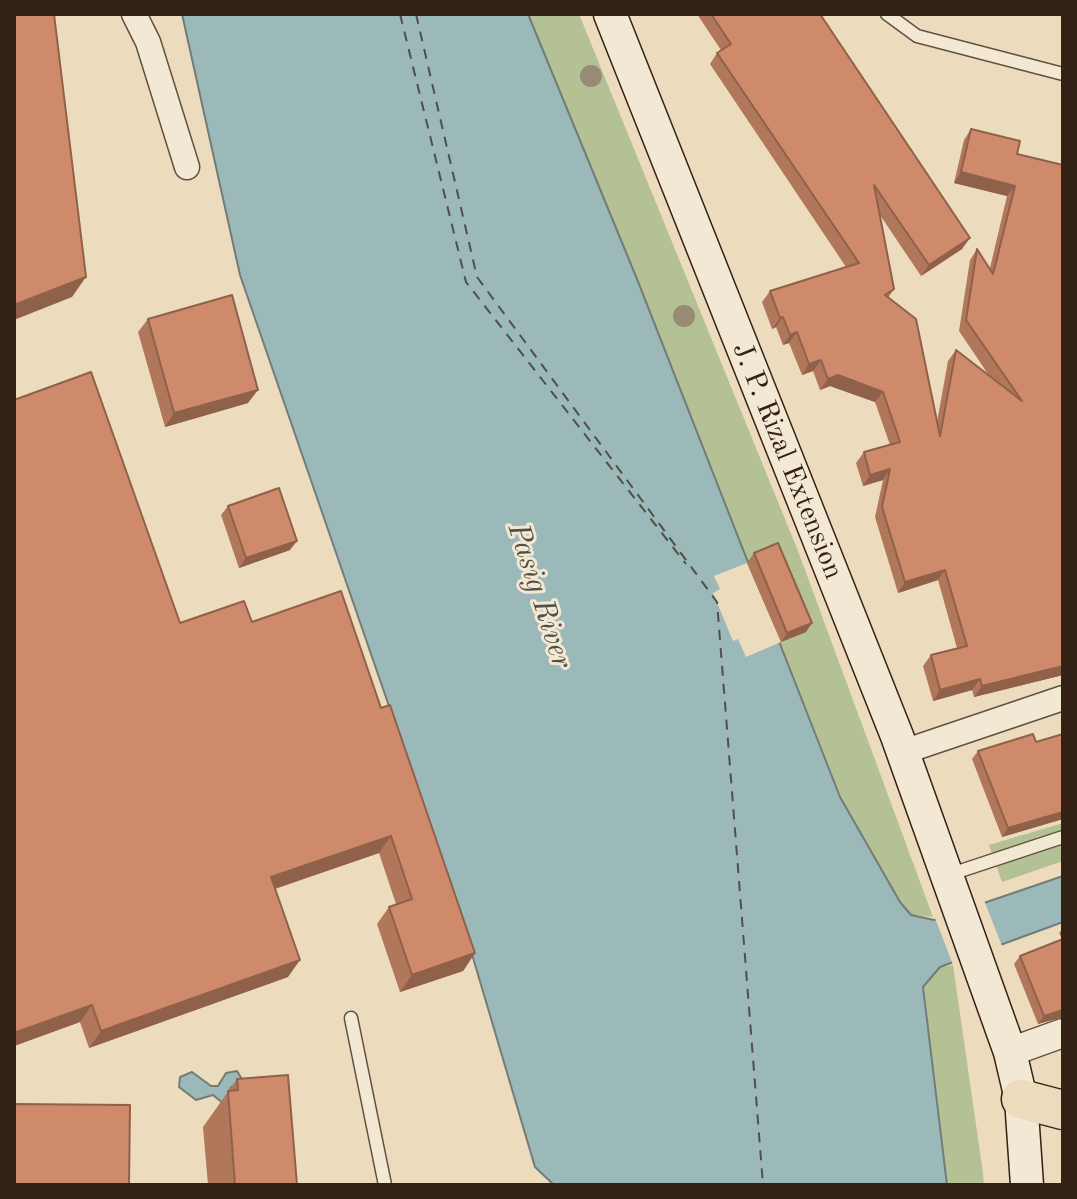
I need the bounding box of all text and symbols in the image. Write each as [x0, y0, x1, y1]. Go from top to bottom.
street label: J. P. Rizal Extension [724, 338, 850, 584]
water label: Pasig River [499, 519, 579, 673]

